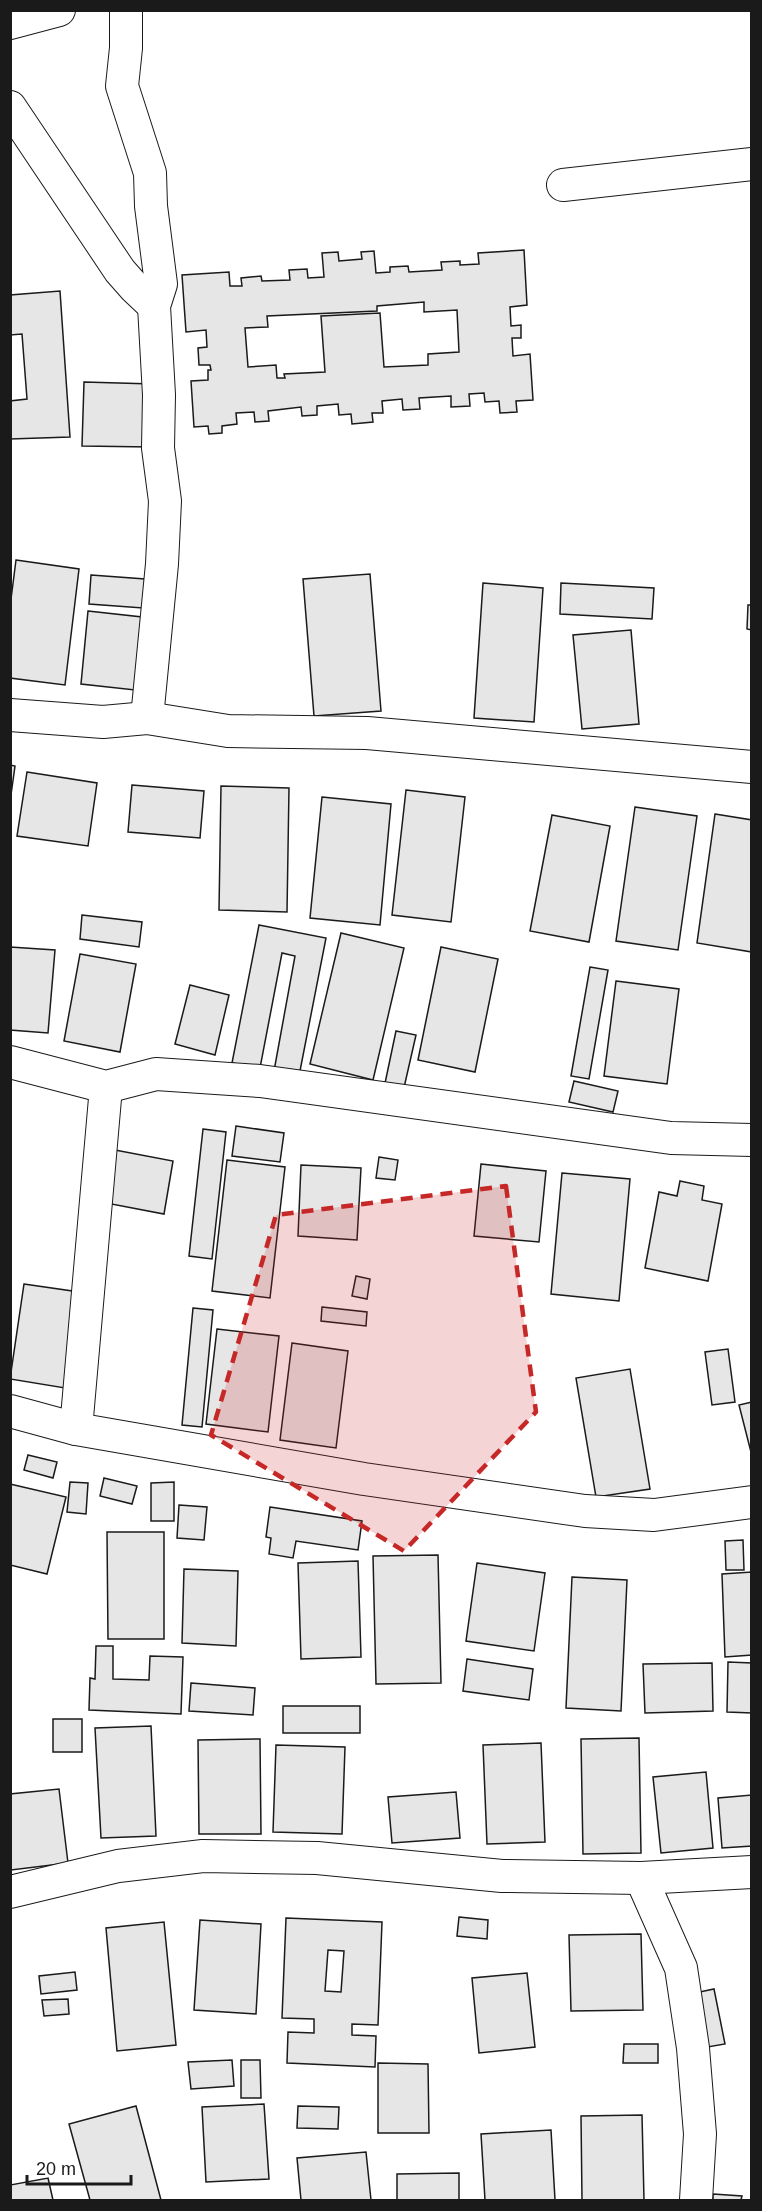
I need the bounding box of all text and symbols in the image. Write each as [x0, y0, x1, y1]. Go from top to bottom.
scale bar [27, 2148, 130, 2186]
text: 20 m [36, 2159, 76, 2179]

